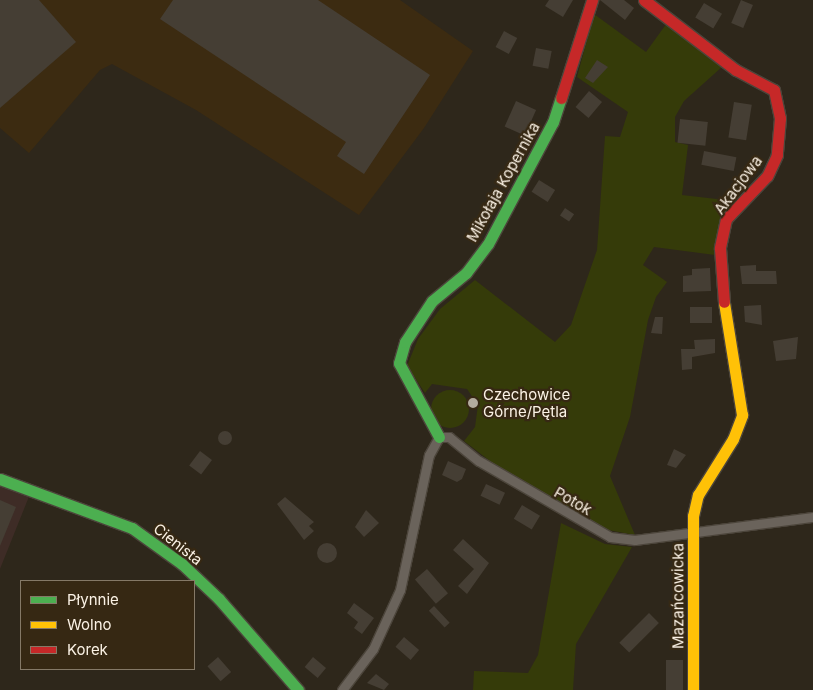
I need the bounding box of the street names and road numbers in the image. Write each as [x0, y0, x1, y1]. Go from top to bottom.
street label: Mikołaja Kopernika [463, 119, 543, 245]
street label: Akacjowa [710, 152, 766, 218]
street label: Potok [551, 483, 595, 519]
street label: Cienista [150, 519, 206, 569]
street label: Mazańcowicka [669, 543, 687, 649]

